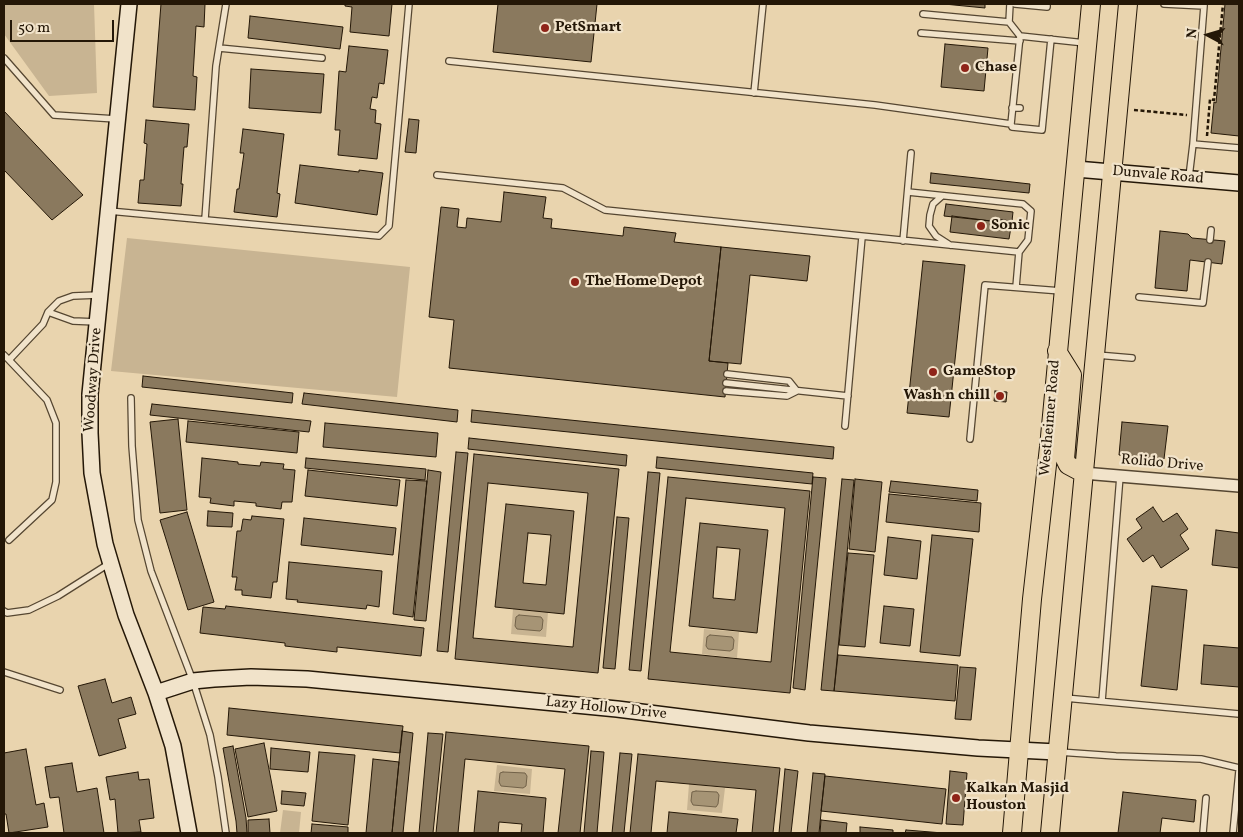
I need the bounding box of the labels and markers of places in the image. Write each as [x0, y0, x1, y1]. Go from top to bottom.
place label: PetSmart [555, 19, 621, 37]
marker: PetSmart [539, 22, 551, 34]
place label: Chase [975, 59, 1017, 77]
marker: Chase [959, 62, 971, 74]
place label: Sonic [991, 217, 1030, 235]
marker: Sonic [975, 220, 987, 232]
place label: The Home Depot [585, 273, 702, 291]
marker: The Home Depot [569, 276, 581, 288]
place label: GameStop [943, 363, 1016, 381]
marker: GameStop [927, 366, 939, 378]
place label: Wash n chill [903, 387, 990, 405]
marker: Wash n chill [994, 390, 1006, 402]
place label: Kalkan Masjid Houston [966, 780, 1069, 815]
marker: Kalkan Masjid Houston [950, 792, 962, 804]

